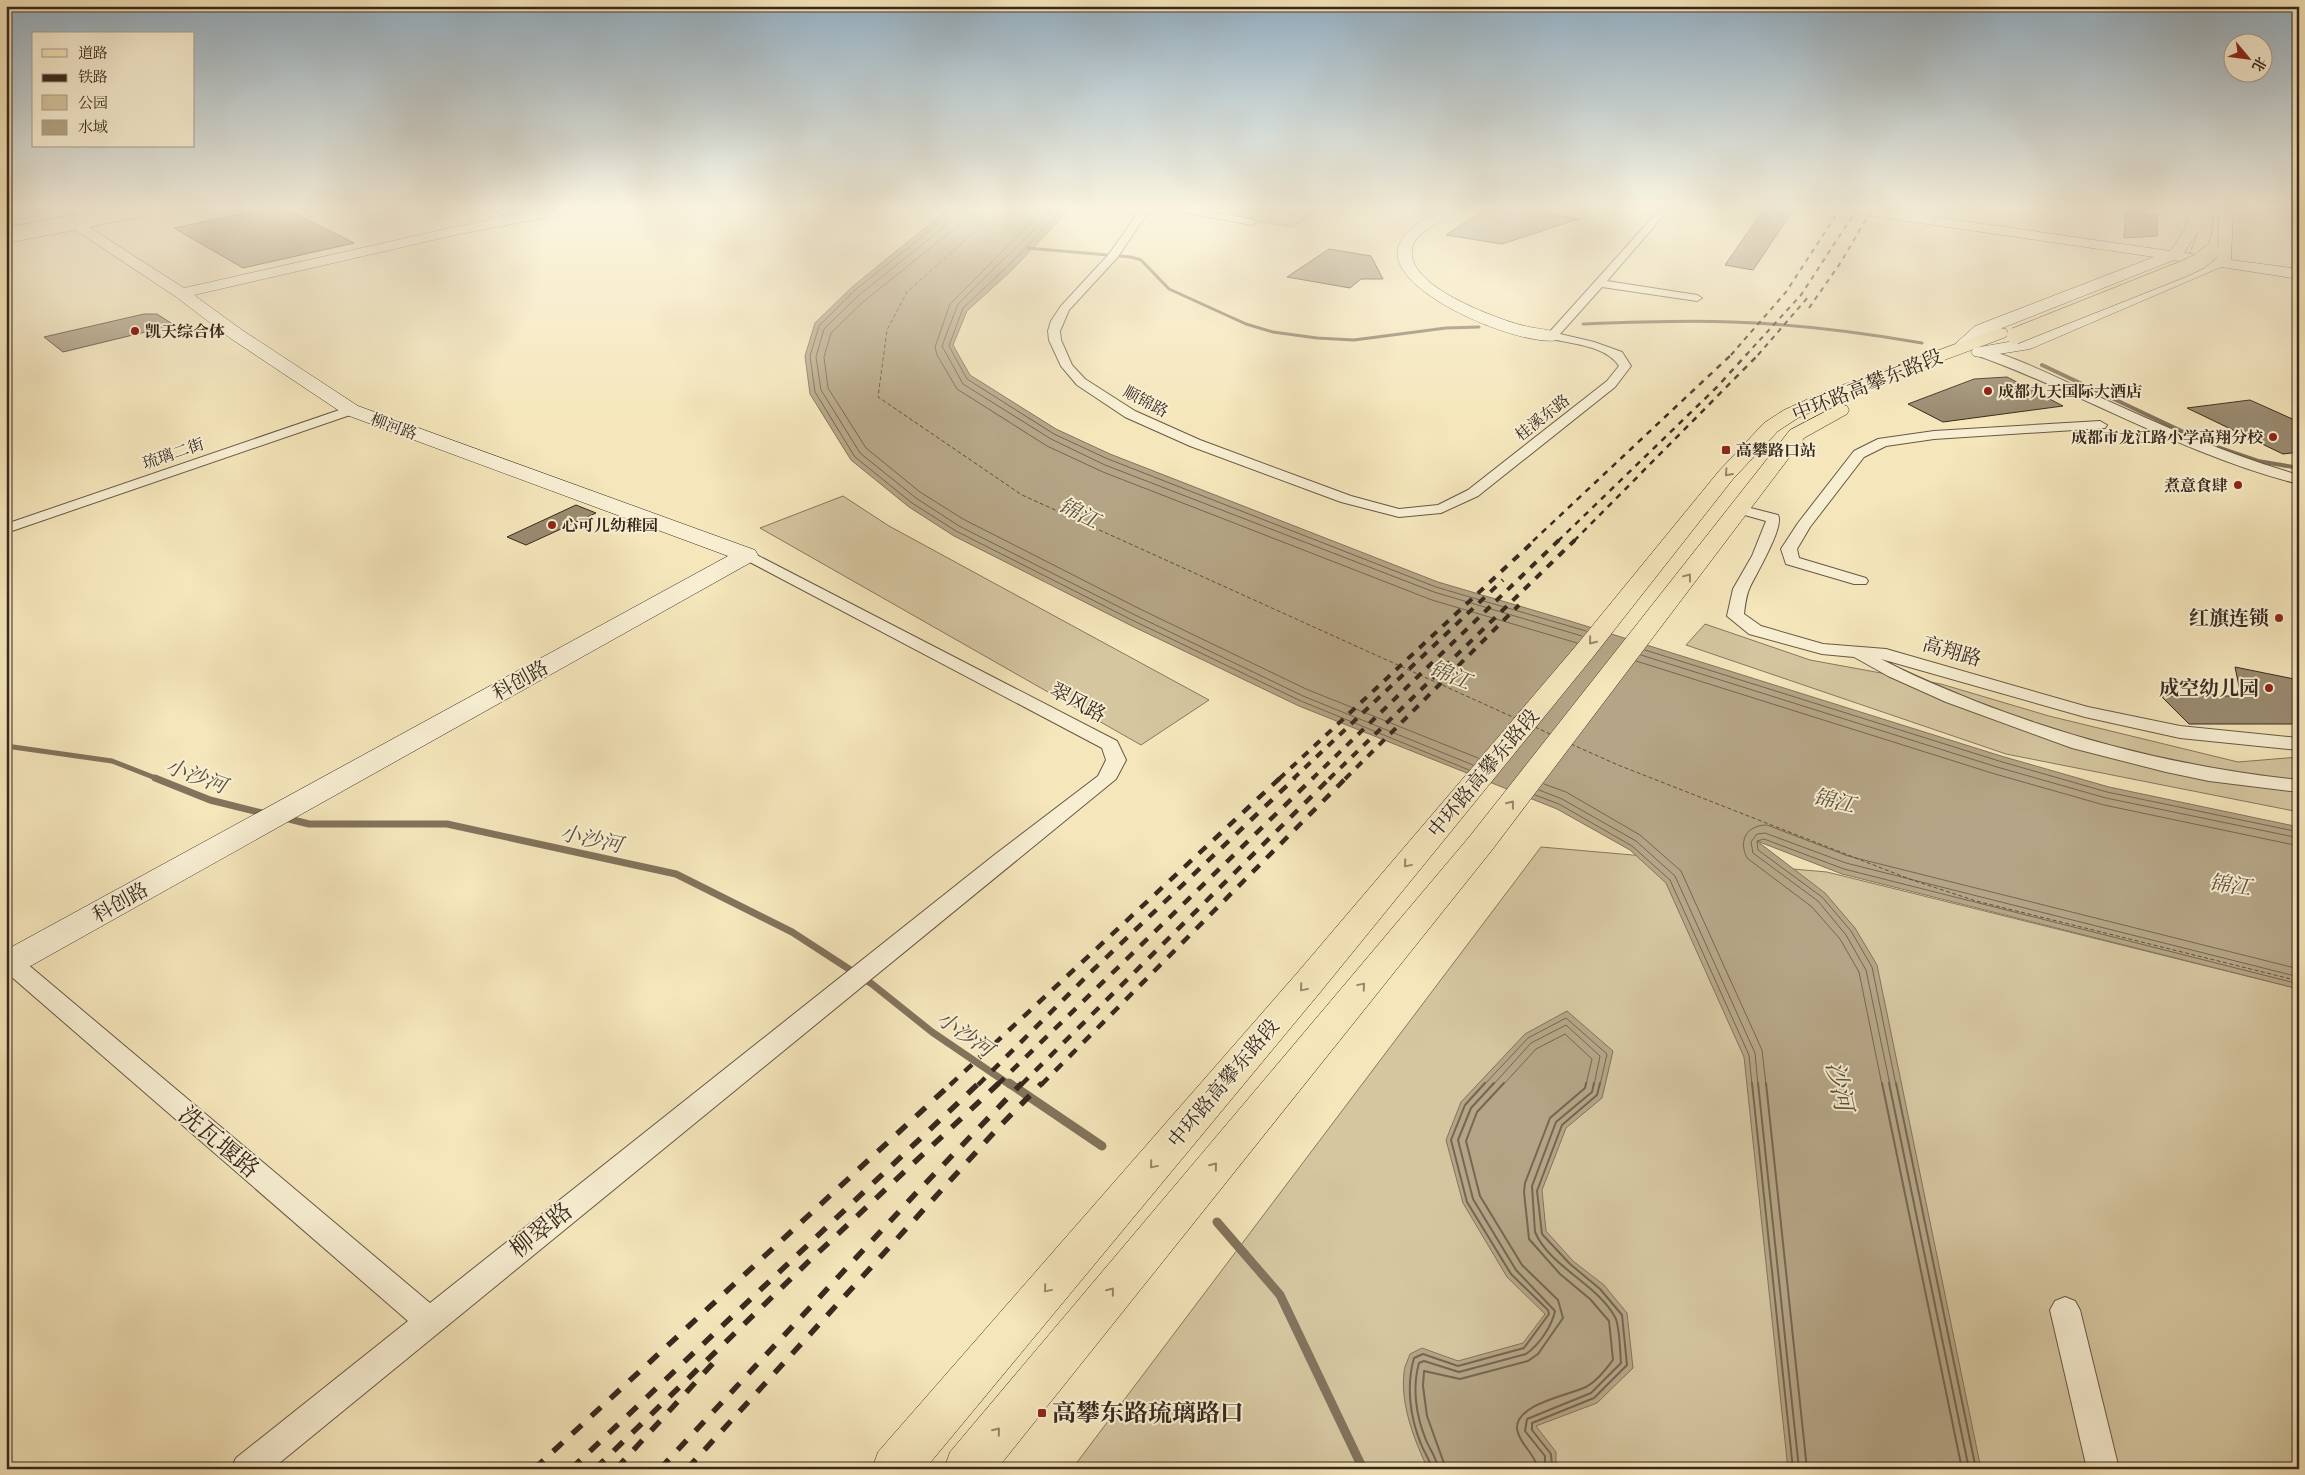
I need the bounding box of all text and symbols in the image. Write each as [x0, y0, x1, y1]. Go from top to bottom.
legend [32, 32, 195, 148]
north arrow [2222, 32, 2272, 82]
text: 道路 [78, 44, 108, 65]
text: 北 [2245, 52, 2270, 74]
text: 铁路 [78, 68, 108, 89]
text: 公园 [78, 94, 108, 115]
text: 水域 [78, 118, 108, 139]
place label: 凯天综合体 [145, 322, 225, 345]
marker: 凯天综合体 [129, 325, 141, 337]
street label: 中环路高攀东路段 [1788, 344, 1948, 431]
street label: 顺锦路 [1118, 382, 1171, 425]
place label: 成都九天国际大酒店 [1998, 382, 2142, 405]
marker: 成都九天国际大酒店 [1982, 385, 1994, 397]
street label: 桂溪东路 [1511, 390, 1576, 448]
street label: 柳河路 [367, 409, 420, 447]
place label: 成都市龙江路小学高翔分校 [2071, 428, 2263, 451]
marker: 成都市龙江路小学高翔分校 [2267, 431, 2279, 443]
street label: 琉璃二街 [140, 434, 208, 477]
place label: 高攀路口站 [1736, 441, 1816, 464]
marker: 高攀路口站 [1720, 444, 1732, 456]
one-way arrow [1725, 468, 1734, 477]
place label: 煮意食肆 [2164, 476, 2228, 499]
marker: 煮意食肆 [2232, 479, 2244, 491]
water label: 锦江 [1053, 492, 1106, 539]
place label: 心可儿幼稚园 [562, 516, 658, 539]
marker: 心可儿幼稚园 [546, 519, 558, 531]
one-way arrow [1682, 574, 1690, 583]
place label: 红旗连锁 [2189, 606, 2269, 635]
marker: 红旗连锁 [2273, 612, 2285, 624]
street label: 高翔路 [1918, 631, 1984, 676]
one-way arrow [1589, 636, 1598, 645]
street label: 科创路 [488, 655, 554, 709]
water label: 锦江 [1424, 655, 1477, 700]
place label: 成空幼儿园 [2159, 676, 2259, 705]
street label: 翠风路 [1044, 677, 1110, 731]
marker: 成空幼儿园 [2263, 682, 2275, 694]
street label: 中环路高攀东路段 [1422, 704, 1547, 845]
water label: 小沙河 [161, 753, 234, 804]
water label: 锦江 [1810, 784, 1860, 823]
one-way arrow [1505, 800, 1514, 810]
water label: 小沙河 [557, 820, 628, 863]
one-way arrow [1404, 858, 1413, 867]
water label: 锦江 [2207, 869, 2256, 905]
street label: 科创路 [88, 877, 154, 931]
one-way arrow [1300, 983, 1309, 992]
one-way arrow [1357, 983, 1366, 992]
water label: 小沙河 [929, 1005, 1002, 1068]
street label: 中环路高攀东路段 [1162, 1014, 1287, 1155]
water label: 沙河 [1814, 1058, 1861, 1119]
street label: 洗瓦堰路 [170, 1100, 265, 1187]
one-way arrow [1149, 1160, 1158, 1169]
one-way arrow [1209, 1163, 1217, 1172]
street label: 柳翠路 [504, 1196, 581, 1267]
one-way arrow [1044, 1283, 1053, 1292]
one-way arrow [1105, 1288, 1114, 1297]
place label: 高攀东路琉璃路口 [1052, 1398, 1244, 1432]
marker: 高攀东路琉璃路口 [1036, 1407, 1048, 1419]
one-way arrow [992, 1427, 1001, 1436]

